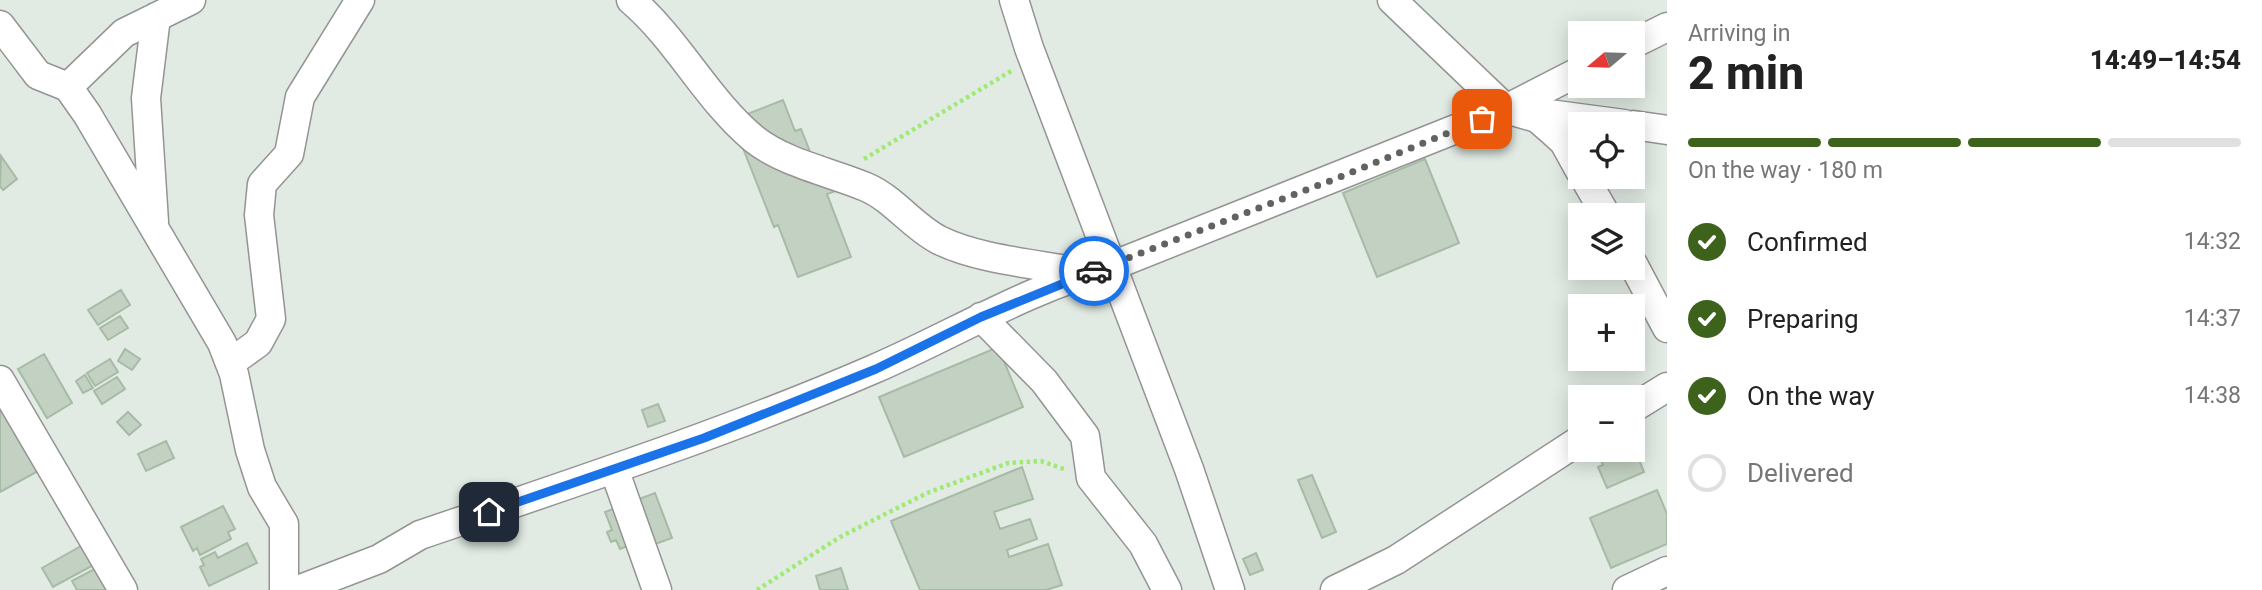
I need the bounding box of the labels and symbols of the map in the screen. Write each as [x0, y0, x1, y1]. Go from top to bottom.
north arrow [1568, 21, 1645, 98]
pin [1452, 89, 1512, 149]
courier [1059, 236, 1129, 306]
pin [459, 482, 519, 542]

